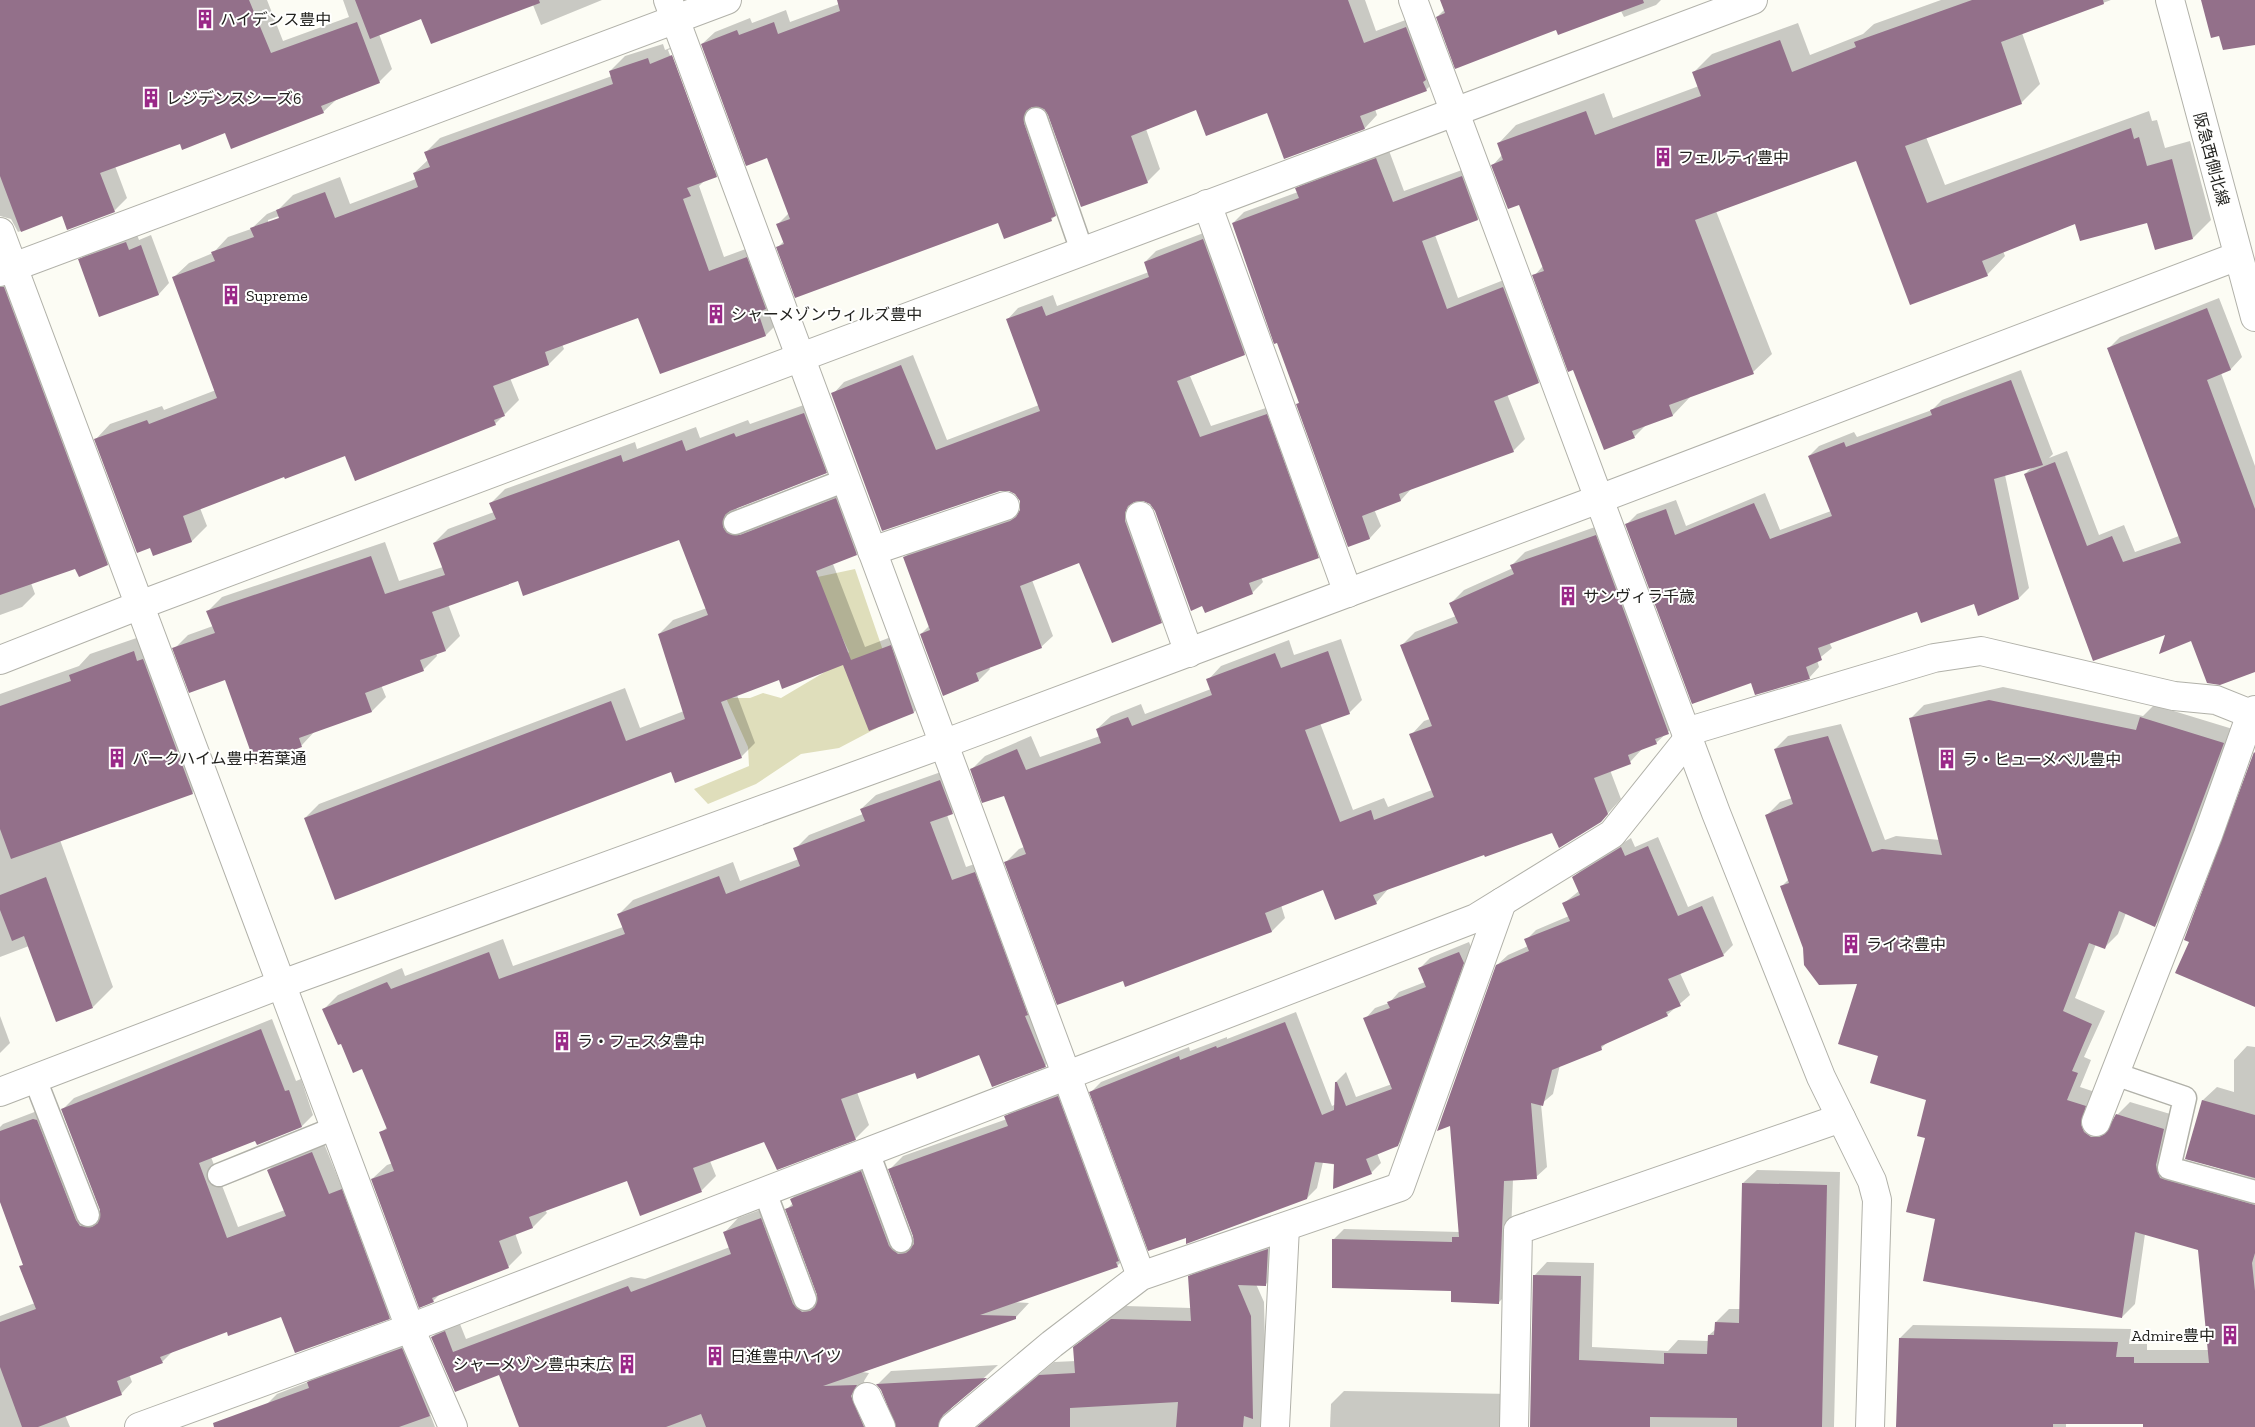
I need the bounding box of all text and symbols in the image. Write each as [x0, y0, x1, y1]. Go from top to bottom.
building icon: ハイデンス豊中 [194, 8, 216, 30]
place label: ハイデンス豊中 [220, 10, 331, 29]
building icon: レジデンスシーズ6 [140, 87, 162, 109]
place label: レジデンスシーズ6 [166, 89, 301, 108]
street label: 阪急西側北線 [2190, 110, 2233, 208]
building icon: フェルティ豊中 [1652, 146, 1674, 168]
place label: フェルティ豊中 [1678, 148, 1789, 167]
building icon: Supreme [220, 284, 242, 306]
place label: Supreme [246, 286, 308, 305]
building icon: シャーメゾンウィルズ豊中 [705, 303, 727, 325]
place label: シャーメゾンウィルズ豊中 [731, 305, 922, 324]
building icon: サンヴィラ千歳 [1557, 585, 1579, 607]
place label: サンヴィラ千歳 [1583, 587, 1695, 606]
building icon: パークハイム豊中若葉通 [106, 747, 128, 769]
building icon: ラ・ヒューメベル豊中 [1936, 748, 1958, 770]
place label: パークハイム豊中若葉通 [132, 749, 307, 768]
place label: ラ・ヒューメベル豊中 [1962, 750, 2121, 769]
building icon: ライネ豊中 [1840, 933, 1862, 955]
place label: ライネ豊中 [1866, 935, 1946, 954]
building icon: ラ・フェスタ豊中 [551, 1030, 573, 1052]
place label: ラ・フェスタ豊中 [577, 1032, 705, 1051]
building icon: Admire豊中 [2219, 1324, 2241, 1346]
place label: Admire豊中 [2132, 1326, 2215, 1345]
building icon: 日進豊中ハイツ [704, 1345, 726, 1367]
place label: 日進豊中ハイツ [730, 1347, 842, 1366]
building icon: シャーメゾン豊中末広 [616, 1353, 638, 1375]
place label: シャーメゾン豊中末広 [453, 1355, 612, 1374]

